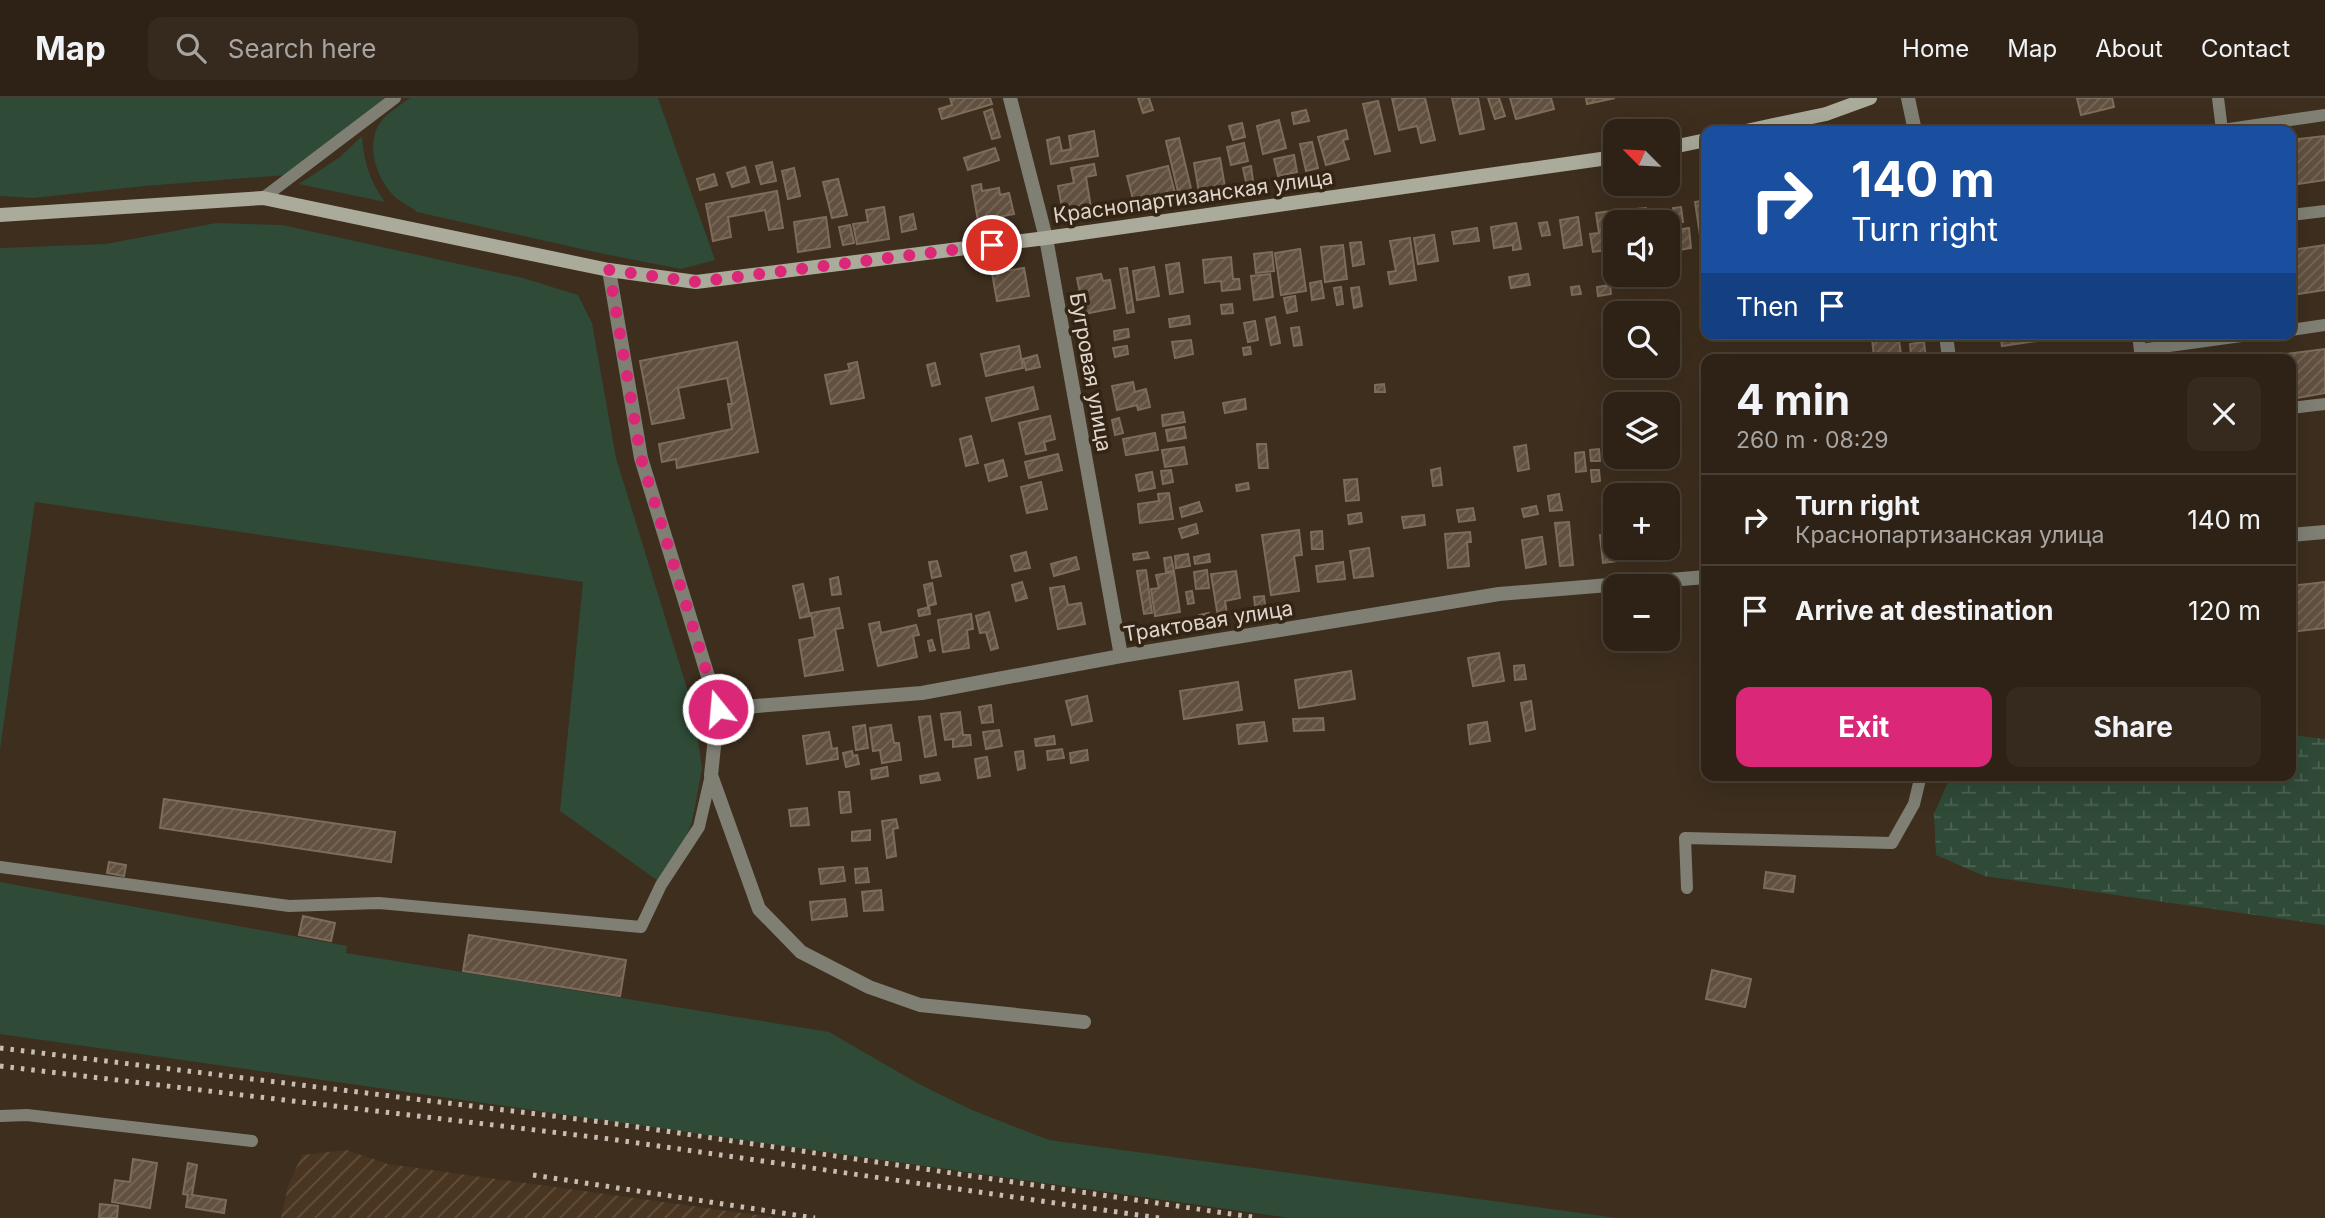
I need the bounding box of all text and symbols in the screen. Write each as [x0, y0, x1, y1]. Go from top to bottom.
search box [148, 17, 638, 80]
text: Map [35, 28, 106, 68]
icon: search [172, 29, 210, 67]
text: Search here [228, 33, 376, 64]
text: Home [1902, 34, 1969, 63]
text: Map [2007, 34, 2057, 63]
text: About [2095, 34, 2163, 63]
text: Contact [2201, 34, 2290, 63]
north arrow [1603, 119, 1680, 196]
map controls [1603, 119, 1680, 651]
text: 140 m [1851, 150, 1995, 209]
icon: right [1736, 154, 1827, 245]
street label: Краснопартизанская улица [1051, 164, 1335, 228]
button: sound [1603, 210, 1680, 287]
text: Turn right [1851, 210, 1998, 249]
pin [962, 215, 1022, 275]
icon: arrive [973, 226, 1011, 264]
icon: arrive [1813, 287, 1851, 325]
street label: Бугровая улица [1065, 290, 1117, 454]
text: Then [1736, 291, 1799, 322]
button: search [1603, 301, 1680, 378]
text: 4 min [1736, 374, 1850, 425]
button: close [2187, 377, 2261, 451]
button: layers [1603, 392, 1680, 469]
text: 260 m · 08:29 [1736, 426, 1889, 454]
button: + [1603, 483, 1680, 560]
text: Turn right [1795, 490, 1920, 521]
icon: right [1736, 501, 1774, 539]
text: 140 m [2187, 504, 2261, 535]
text: Краснопартизанская улица [1795, 521, 2104, 549]
button: − [1603, 574, 1680, 651]
icon: arrive [1736, 592, 1774, 630]
street label: Трактовая улица [1121, 595, 1295, 647]
text: Arrive at destination [1795, 595, 2054, 626]
text: 120 m [2188, 595, 2261, 626]
position arrow [681, 672, 755, 746]
button: Exit [1736, 687, 1992, 767]
button: Share [2006, 687, 2261, 767]

